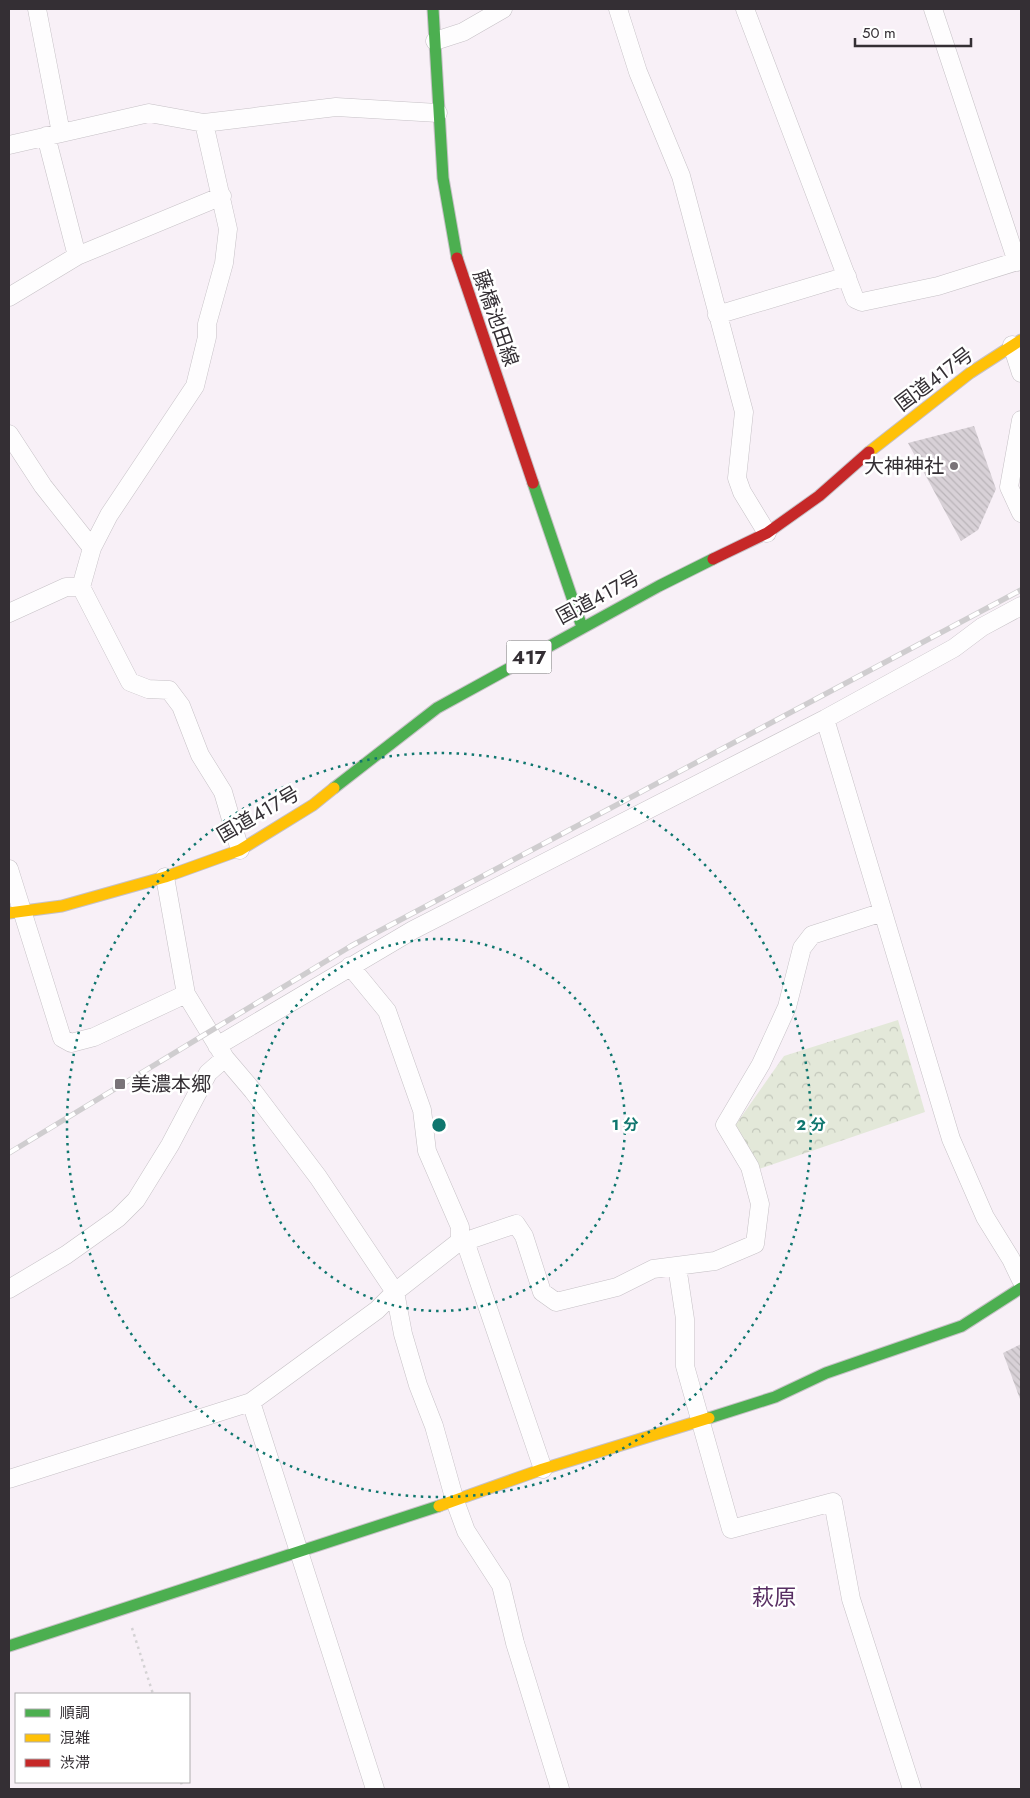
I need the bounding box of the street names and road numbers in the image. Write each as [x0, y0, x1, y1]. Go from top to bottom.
street label: 藤橋池田線 [466, 266, 526, 370]
street label: 国道417号 [889, 340, 979, 418]
street label: 国道417号 [551, 563, 645, 632]
road number: 417 [506, 640, 552, 674]
street label: 国道417号 [212, 779, 305, 850]

